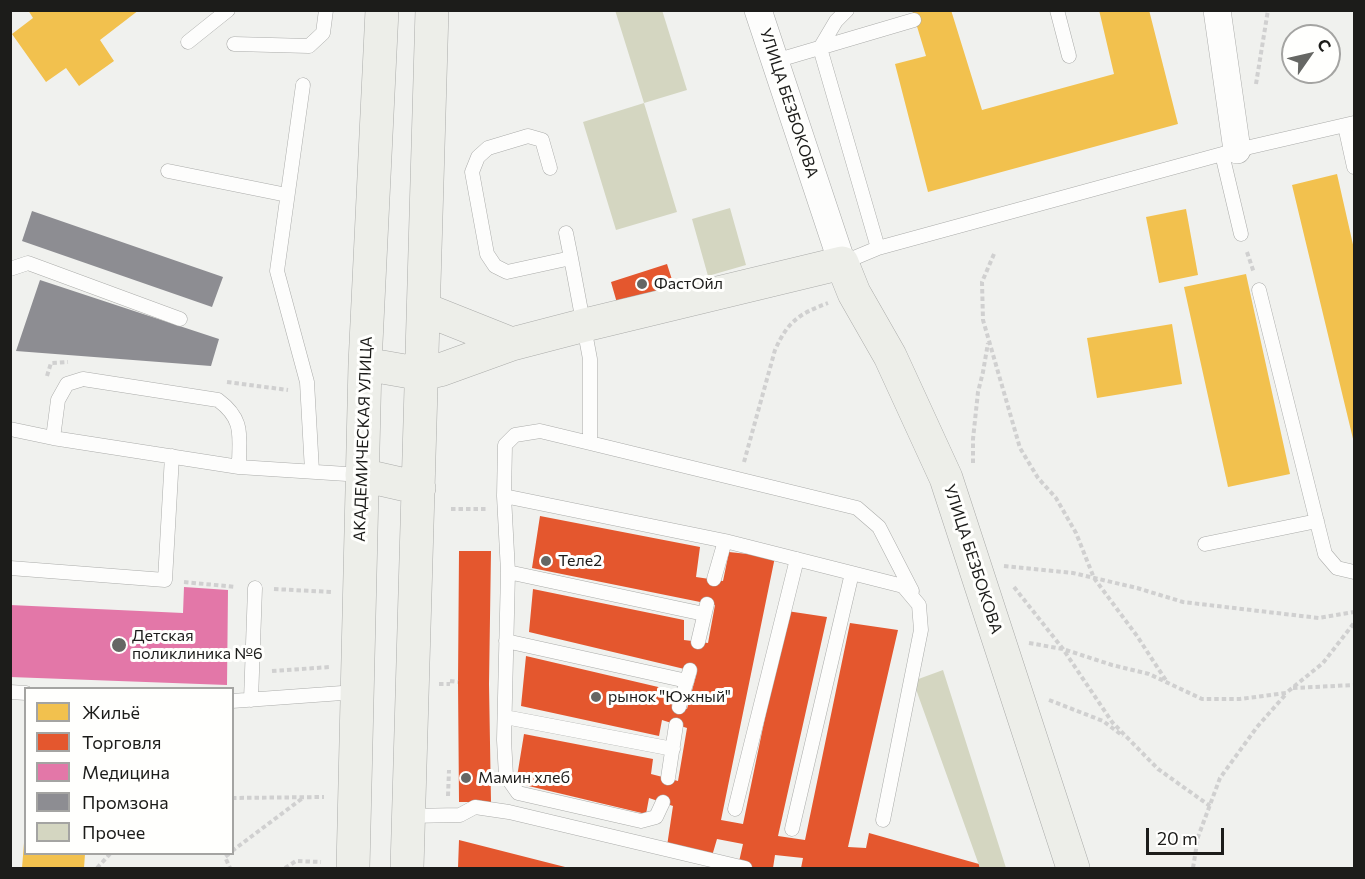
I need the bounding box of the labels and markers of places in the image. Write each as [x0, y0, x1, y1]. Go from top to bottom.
place label: ФастОйл [654, 274, 723, 294]
marker: ФастОйл [635, 277, 649, 291]
place label: Теле2 [558, 551, 602, 571]
marker: Теле2 [539, 554, 553, 568]
place label: Детская поликлиника №6 [132, 626, 263, 664]
marker: Детская поликлиника №6 [110, 636, 128, 654]
place label: рынок "Южный" [608, 687, 731, 707]
marker: рынок "Южный" [589, 690, 603, 704]
place label: Мамин хлеб [478, 768, 570, 788]
marker: Мамин хлеб [459, 771, 473, 785]

